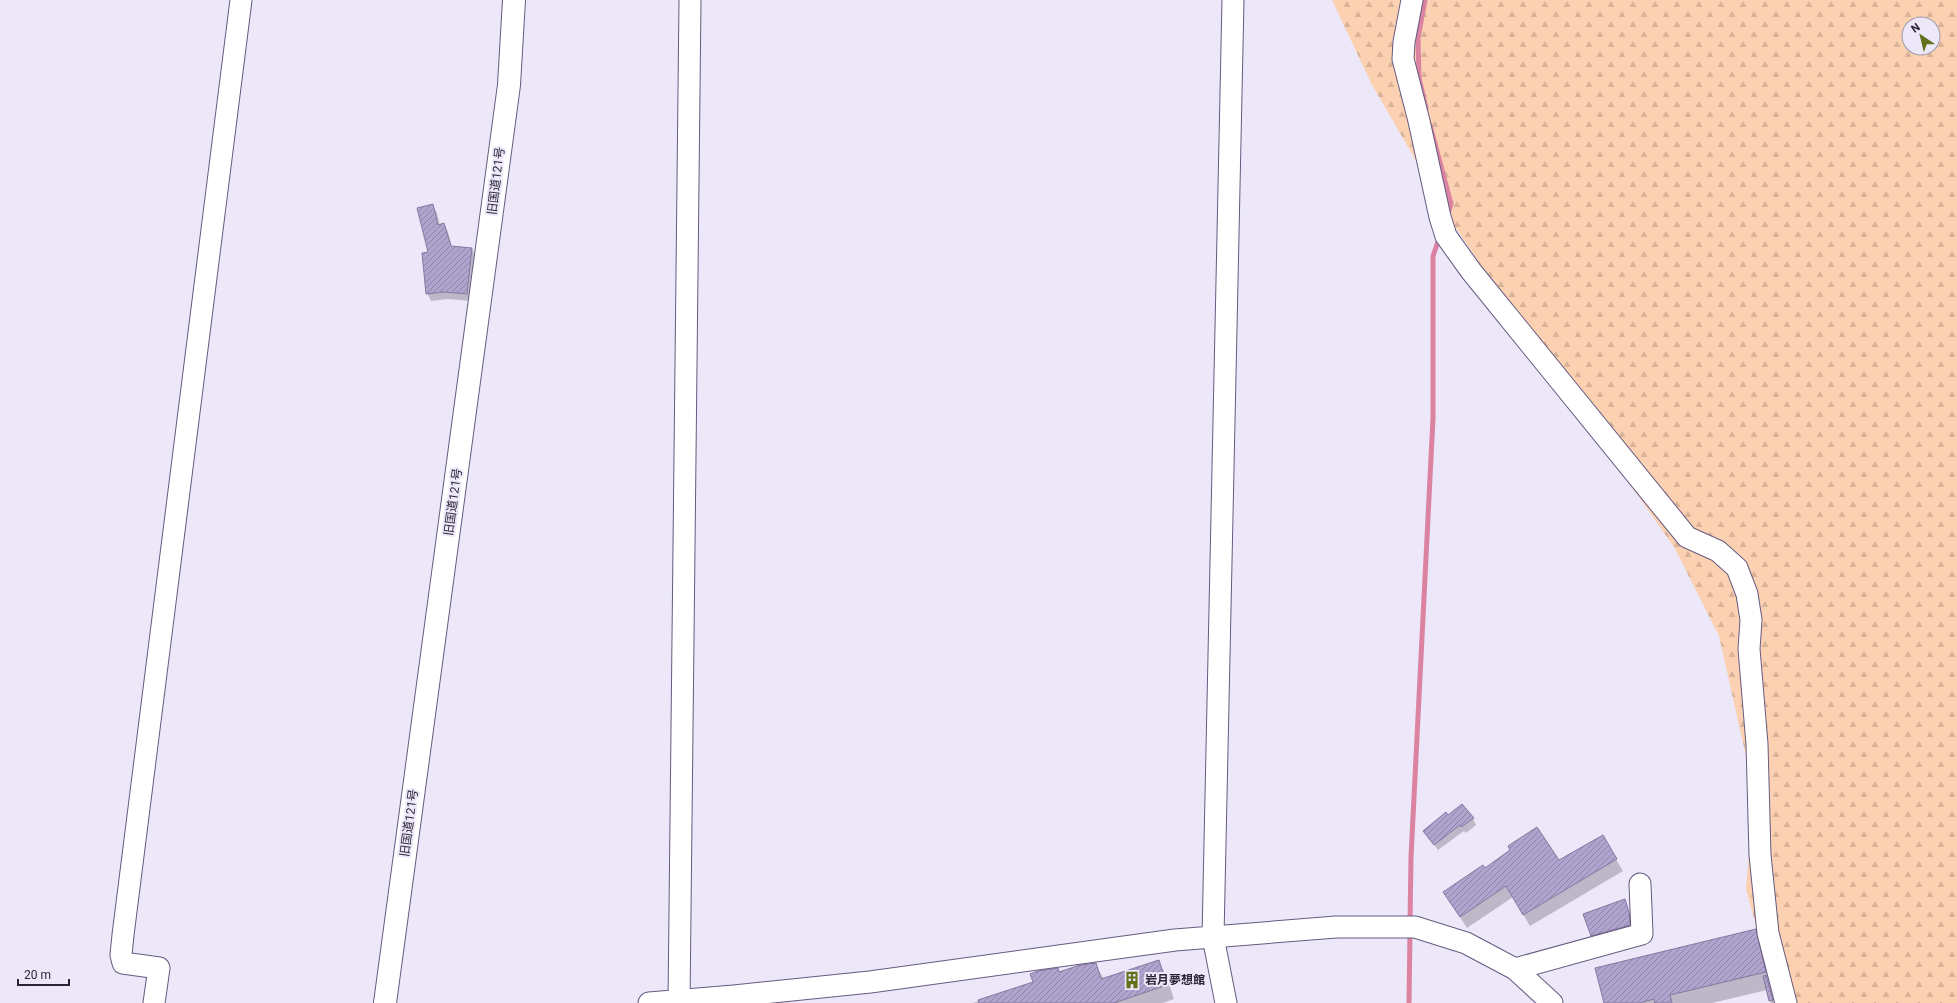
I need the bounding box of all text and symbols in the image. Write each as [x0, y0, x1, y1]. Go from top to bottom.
north arrow [1901, 16, 1941, 56]
text: N [1909, 21, 1923, 36]
street label: 旧国道121号 [485, 146, 507, 216]
street label: 旧国道121号 [441, 467, 465, 537]
street label: 旧国道121号 [397, 788, 421, 858]
scale bar [18, 961, 69, 987]
text: 20 m [24, 968, 51, 982]
building icon: 岩月夢想館 [1122, 970, 1142, 990]
place label: 岩月夢想館 [1145, 973, 1205, 987]

